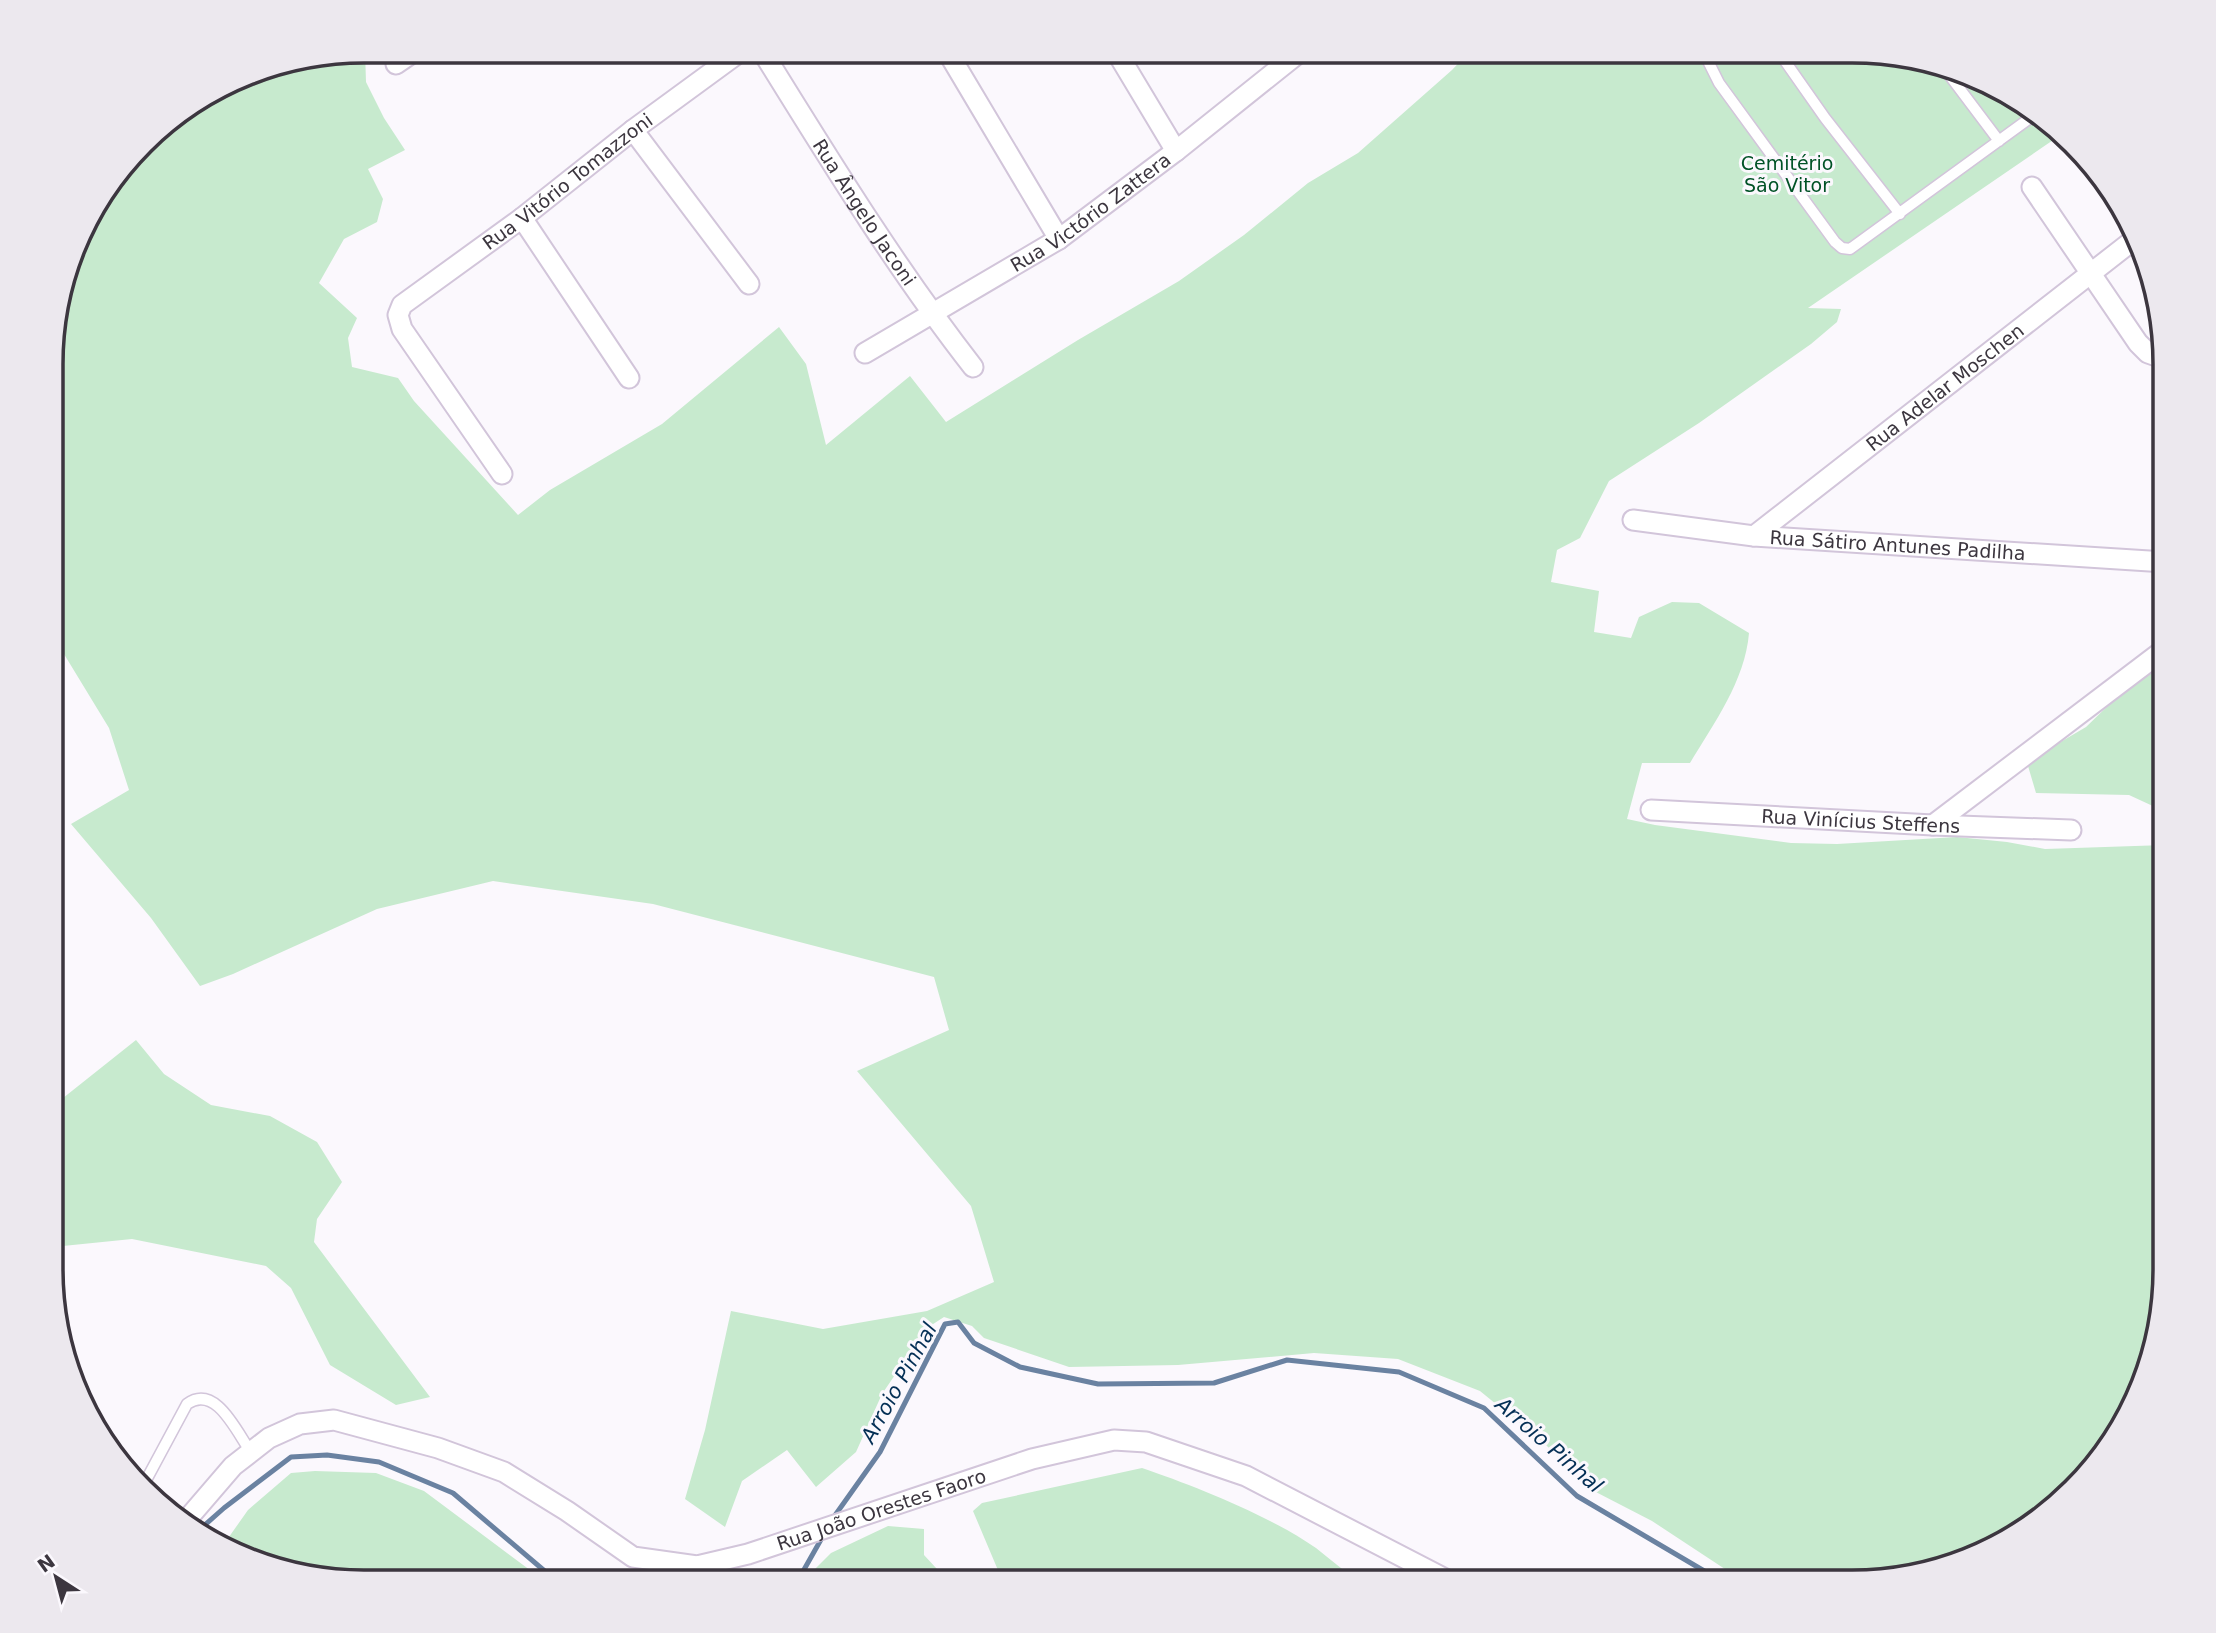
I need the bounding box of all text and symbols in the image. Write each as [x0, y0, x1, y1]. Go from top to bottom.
street label: Rua Vitório Tomazzoni [478, 109, 657, 254]
street label: Rua Ângelo Jaconi [809, 135, 920, 290]
street label: Rua Victório Zattera [1006, 148, 1175, 276]
park label: Cemitério São Vitor [1741, 152, 1833, 196]
street label: Rua Adelar Moschen [1862, 319, 2028, 455]
street label: Rua Sátiro Antunes Padilha [1769, 526, 2026, 564]
street label: Rua Vinícius Steffens [1761, 805, 1960, 837]
water label: Arroio Pinhal [855, 1319, 942, 1449]
water label: Arroio Pinhal [1489, 1391, 1607, 1498]
street label: Rua João Orestes Faoro [774, 1464, 989, 1555]
north arrow [21, 1542, 91, 1612]
text: N [33, 1550, 59, 1577]

